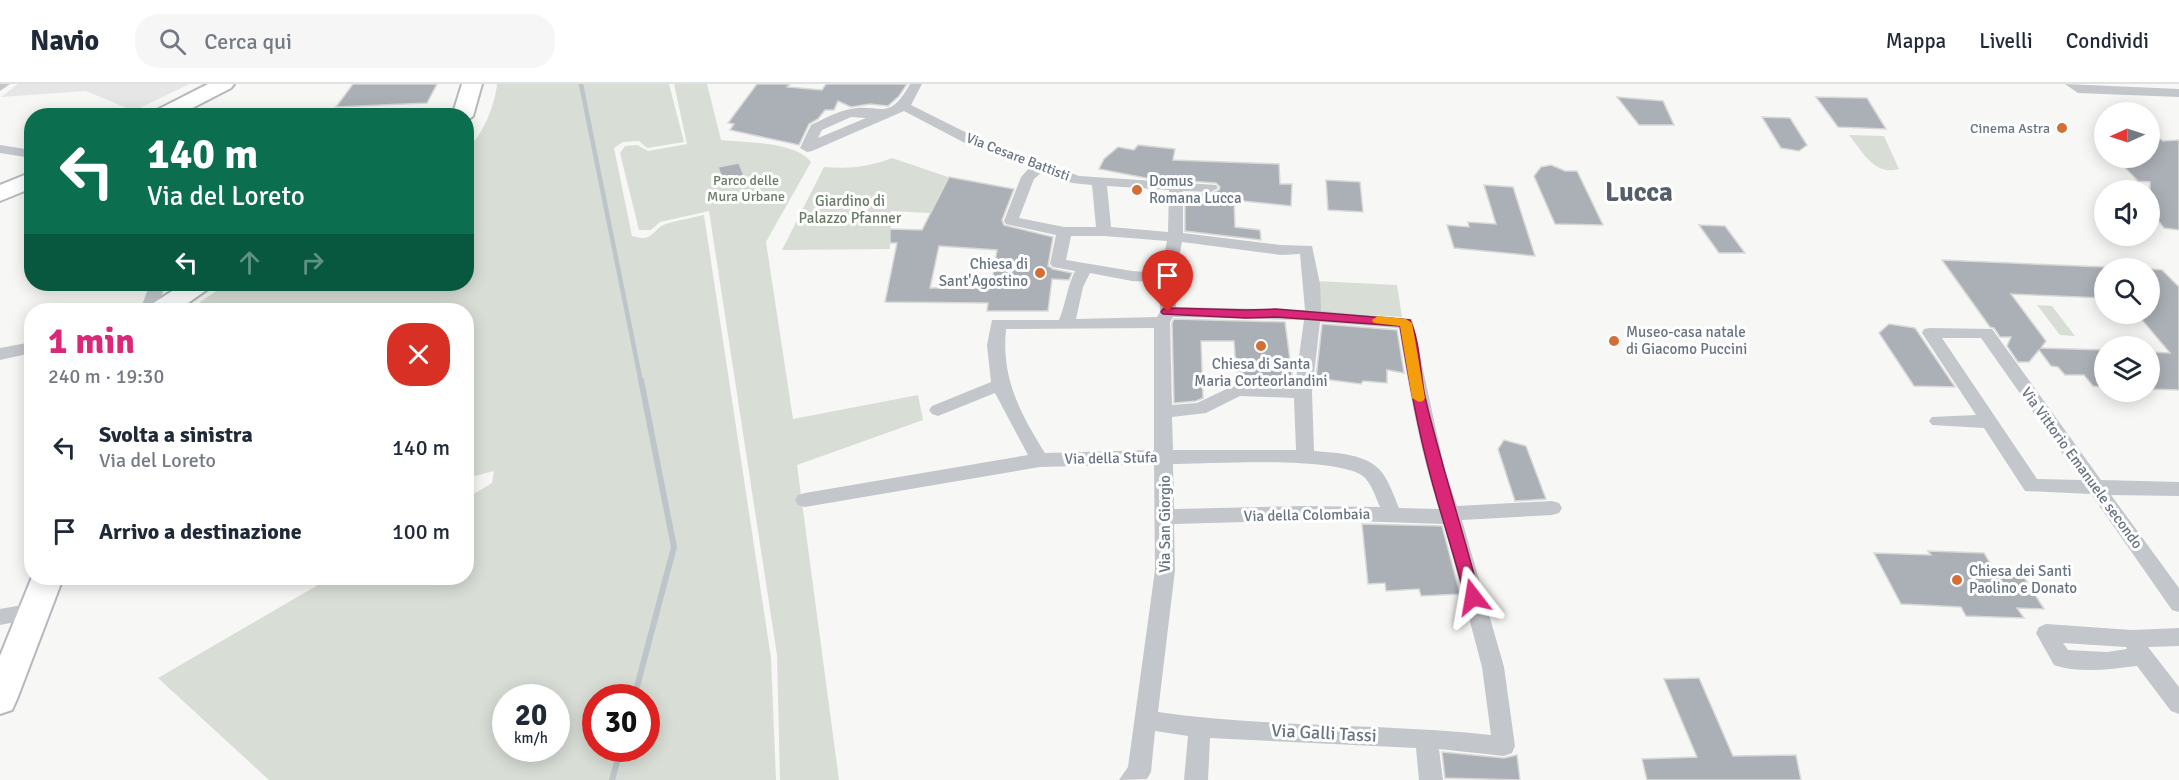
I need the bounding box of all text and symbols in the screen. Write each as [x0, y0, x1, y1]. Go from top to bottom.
search box [135, 14, 555, 68]
text: Navio [30, 24, 99, 58]
icon: search [156, 25, 189, 58]
text: Cerca qui [204, 28, 292, 55]
text: Mappa [1886, 28, 1946, 54]
text: Livelli [1979, 28, 2033, 54]
text: Condividi [2066, 28, 2149, 54]
north arrow [2094, 102, 2160, 168]
map controls [2094, 102, 2160, 402]
place label: Cinema Astra [1970, 120, 2050, 137]
marker: Cinema Astra [2055, 121, 2069, 135]
text: 140 m [147, 129, 258, 180]
street label: Via Cesare Battisti [964, 129, 1072, 185]
icon: left [48, 132, 126, 210]
park label: Parco delle Mura Urbane [707, 172, 785, 205]
place label: Domus Romana Lucca [1149, 172, 1242, 207]
district label: Lucca [1605, 176, 1673, 209]
text: Via del Loreto [147, 180, 305, 213]
button: sound [2094, 180, 2160, 246]
marker: Domus Romana Lucca [1130, 183, 1144, 197]
park label: Giardino di Palazzo Pfanner [799, 192, 902, 227]
icon: left [170, 246, 203, 279]
icon: ahead [233, 246, 266, 279]
icon: right [296, 246, 329, 279]
pin [1142, 250, 1193, 312]
place label: Chiesa di Sant'Agostino [939, 255, 1028, 290]
button: search [2094, 258, 2160, 324]
icon: arrive [1151, 259, 1184, 292]
marker: Chiesa di Sant'Agostino [1033, 266, 1047, 280]
text: 1 min [48, 319, 135, 364]
button: close [387, 323, 450, 386]
place label: Museo-casa natale di Giacomo Puccini [1626, 323, 1747, 358]
marker: Museo-casa natale di Giacomo Puccini [1607, 334, 1621, 348]
button: layers [2094, 336, 2160, 402]
marker: Chiesa di Santa Maria Corteorlandini [1254, 339, 1268, 353]
place label: Chiesa di Santa Maria Corteorlandini [1194, 355, 1328, 390]
text: 240 m · 19:30 [48, 364, 164, 389]
street label: Via Vittorio Emanuele secondo [2017, 384, 2147, 552]
text: Svolta a sinistra [99, 421, 253, 448]
icon: left [48, 431, 81, 464]
text: 140 m [392, 434, 450, 461]
text: Via del Loreto [99, 448, 216, 473]
street label: Via della Stufa [1064, 448, 1158, 468]
street label: Via San Giorgio [1156, 475, 1174, 573]
street label: Via della Colombaia [1244, 505, 1370, 525]
icon: arrive [48, 515, 81, 548]
text: Arrivo a destinazione [99, 518, 302, 545]
text: 100 m [392, 518, 450, 545]
place label: Chiesa dei Santi Paolino e Donato [1969, 562, 2077, 597]
position arrow [1441, 565, 1505, 629]
marker: Chiesa dei Santi Paolino e Donato [1950, 573, 1964, 587]
speed limit sign: 30 [582, 684, 660, 762]
text: 20 [515, 697, 547, 734]
street label: Via Galli Tassi [1271, 719, 1377, 747]
text: km/h [514, 729, 548, 747]

